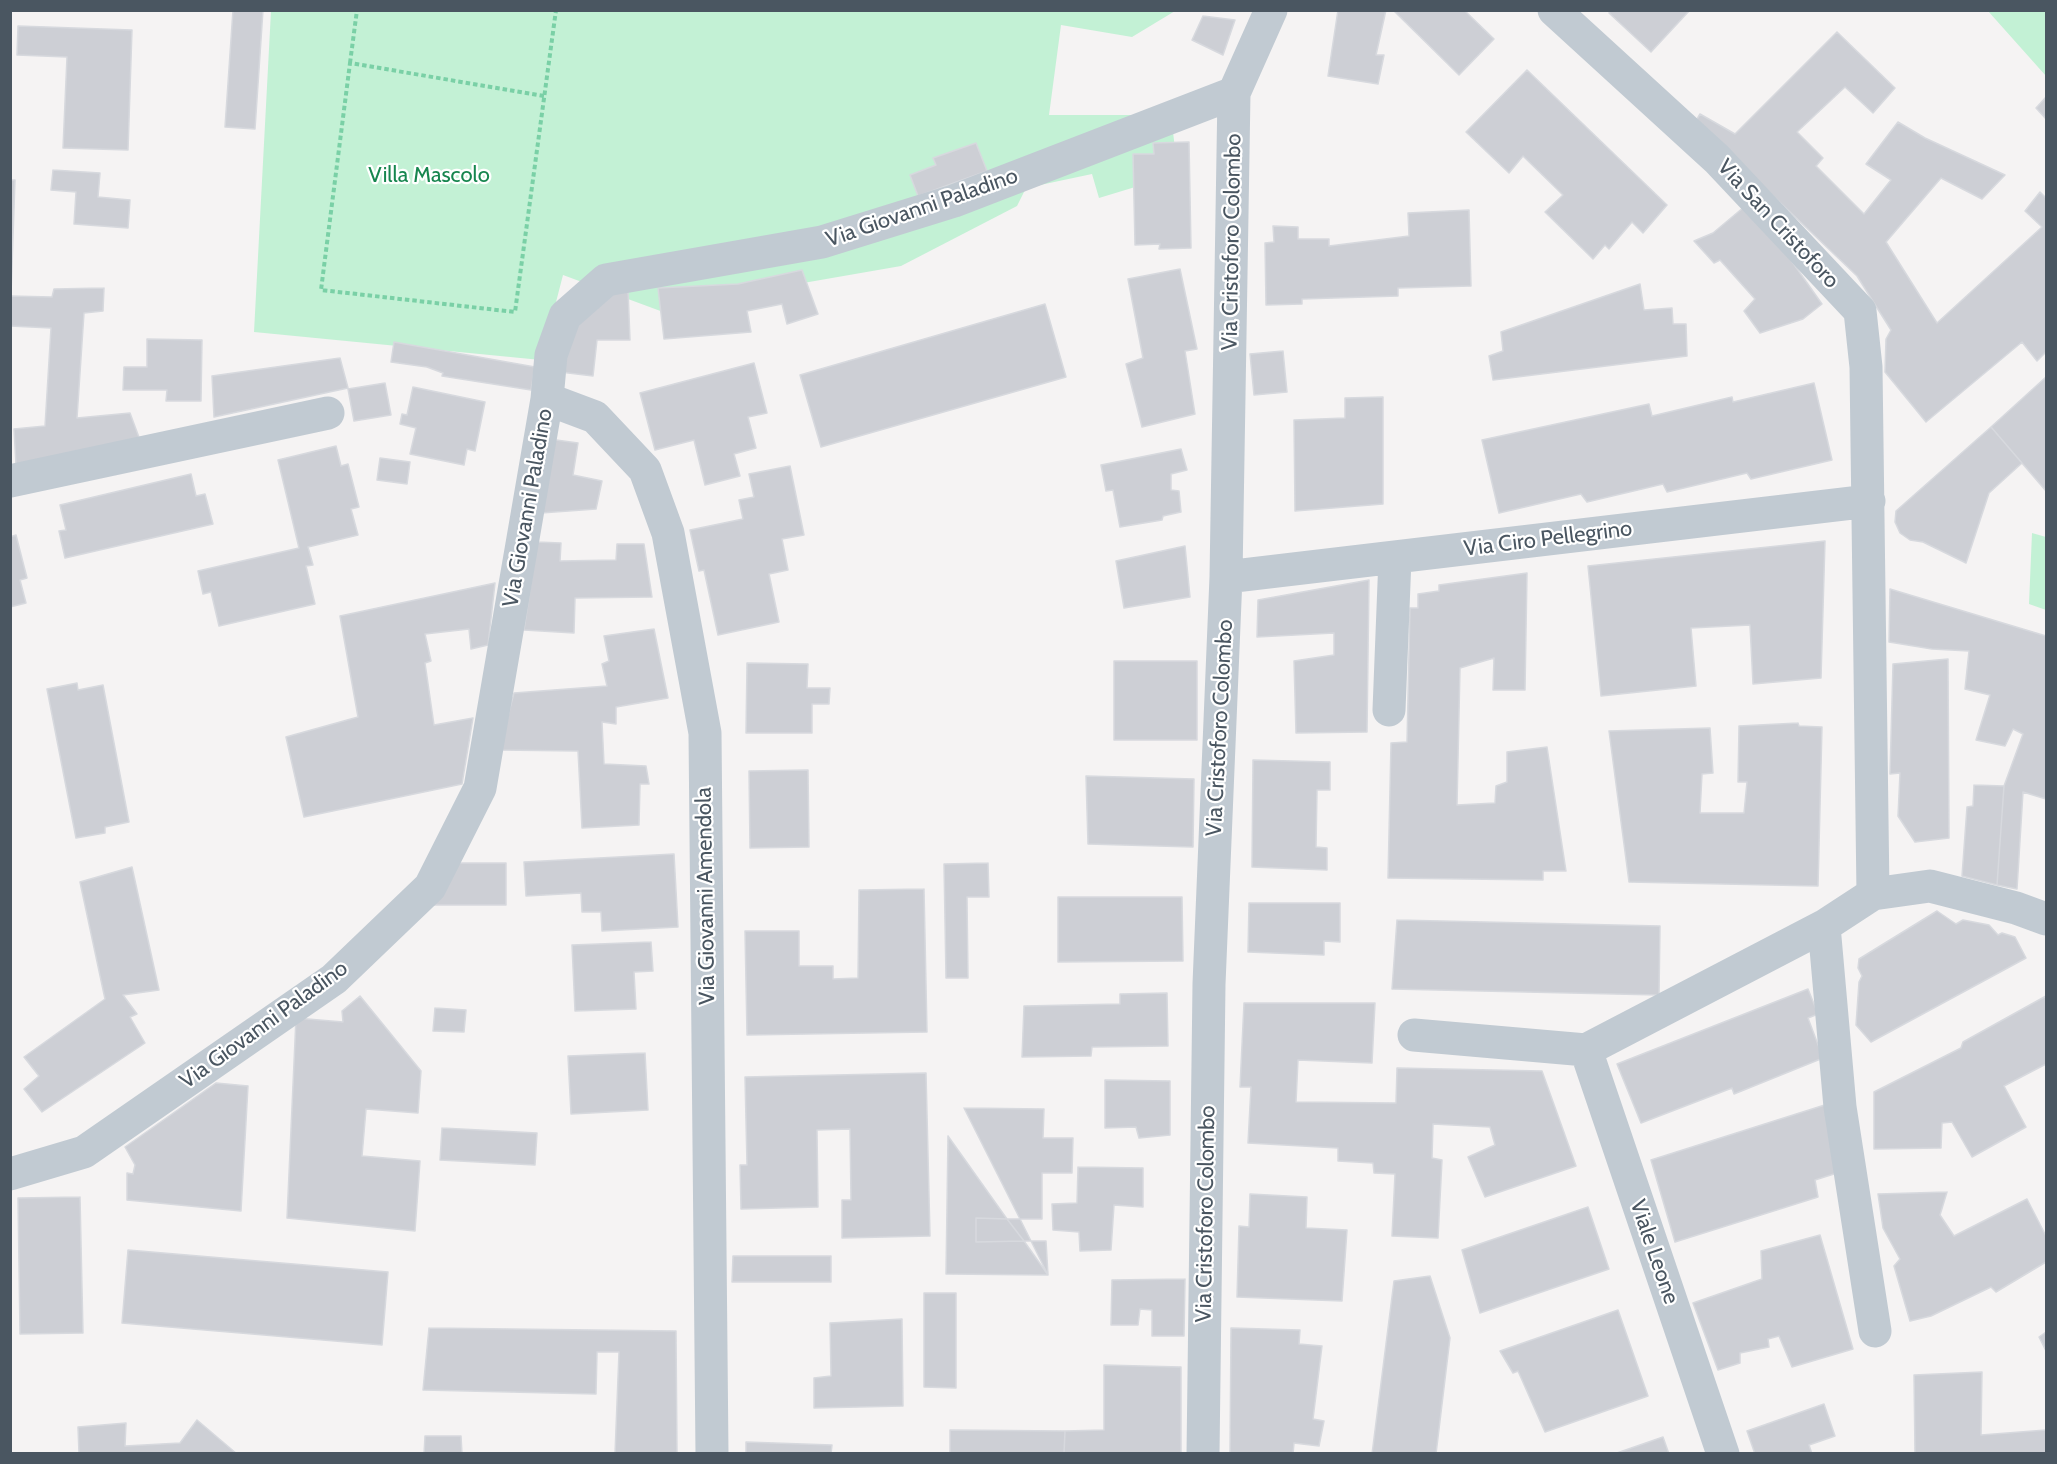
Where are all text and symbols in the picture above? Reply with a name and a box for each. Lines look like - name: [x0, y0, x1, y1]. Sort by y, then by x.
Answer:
- street label: Via Cristoforo Colombo: [1217, 133, 1247, 351]
- street label: Via San Cristoforo: [1712, 154, 1844, 294]
- park label: Villa Mascolo: [368, 163, 490, 189]
- street label: Via Giovanni Paladino: [823, 163, 1021, 253]
- street label: Via Giovanni Paladino: [498, 407, 558, 609]
- street label: Via Ciro Pellegrino: [1462, 516, 1634, 562]
- street label: Via Cristoforo Colombo: [1201, 619, 1239, 837]
- street label: Via Giovanni Amendola: [691, 787, 721, 1005]
- street label: Via Giovanni Paladino: [175, 955, 353, 1095]
- street label: Via Cristoforo Colombo: [1191, 1105, 1221, 1323]
- street label: Viale Leone: [1624, 1196, 1684, 1308]

